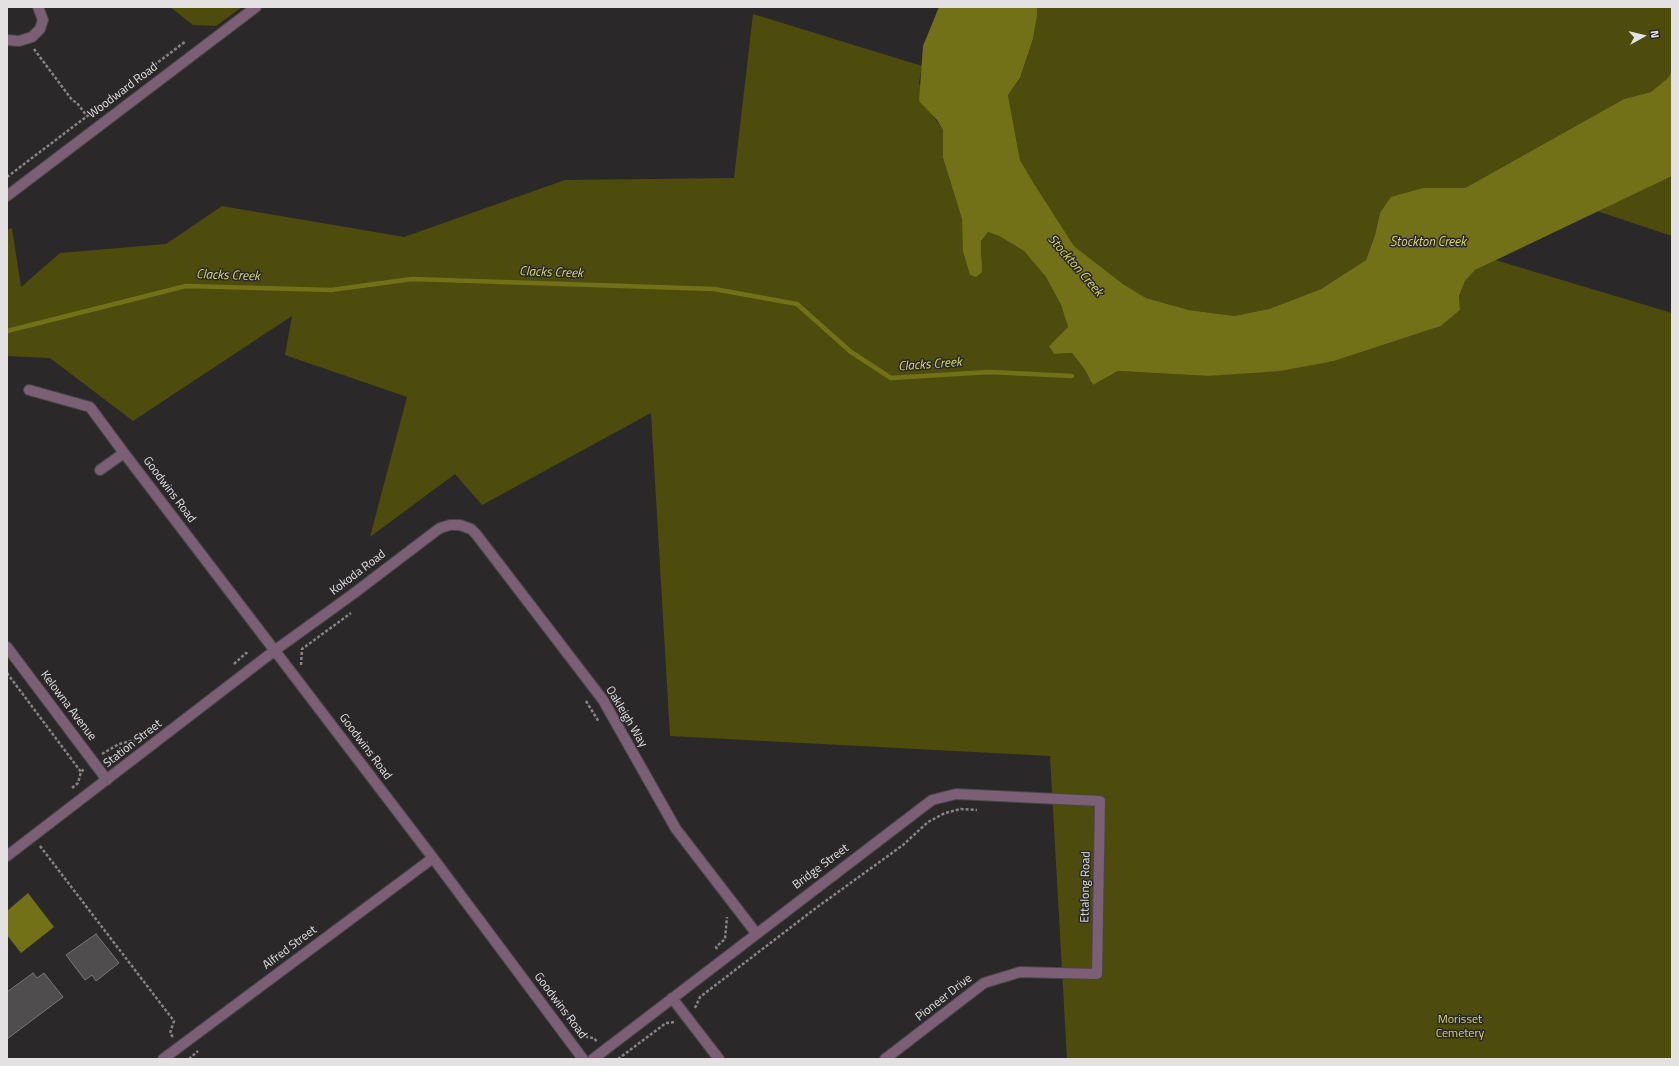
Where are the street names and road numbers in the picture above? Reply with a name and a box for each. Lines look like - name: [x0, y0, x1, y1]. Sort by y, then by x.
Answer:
- street label: Woodward Road: [85, 60, 161, 122]
- street label: Goodwins Road: [140, 454, 198, 526]
- street label: Kokoda Road: [327, 547, 389, 599]
- street label: Kelowna Avenue: [37, 668, 99, 744]
- street label: Oakleigh Way: [602, 684, 650, 750]
- street label: Goodwins Road: [336, 711, 394, 783]
- street label: Station Street: [101, 717, 165, 771]
- street label: Bridge Street: [790, 841, 852, 893]
- street label: Ettalong Road: [1078, 851, 1094, 923]
- street label: Alfred Street: [260, 923, 320, 973]
- street label: Goodwins Road: [531, 970, 589, 1042]
- street label: Pioneer Drive: [913, 971, 975, 1025]

